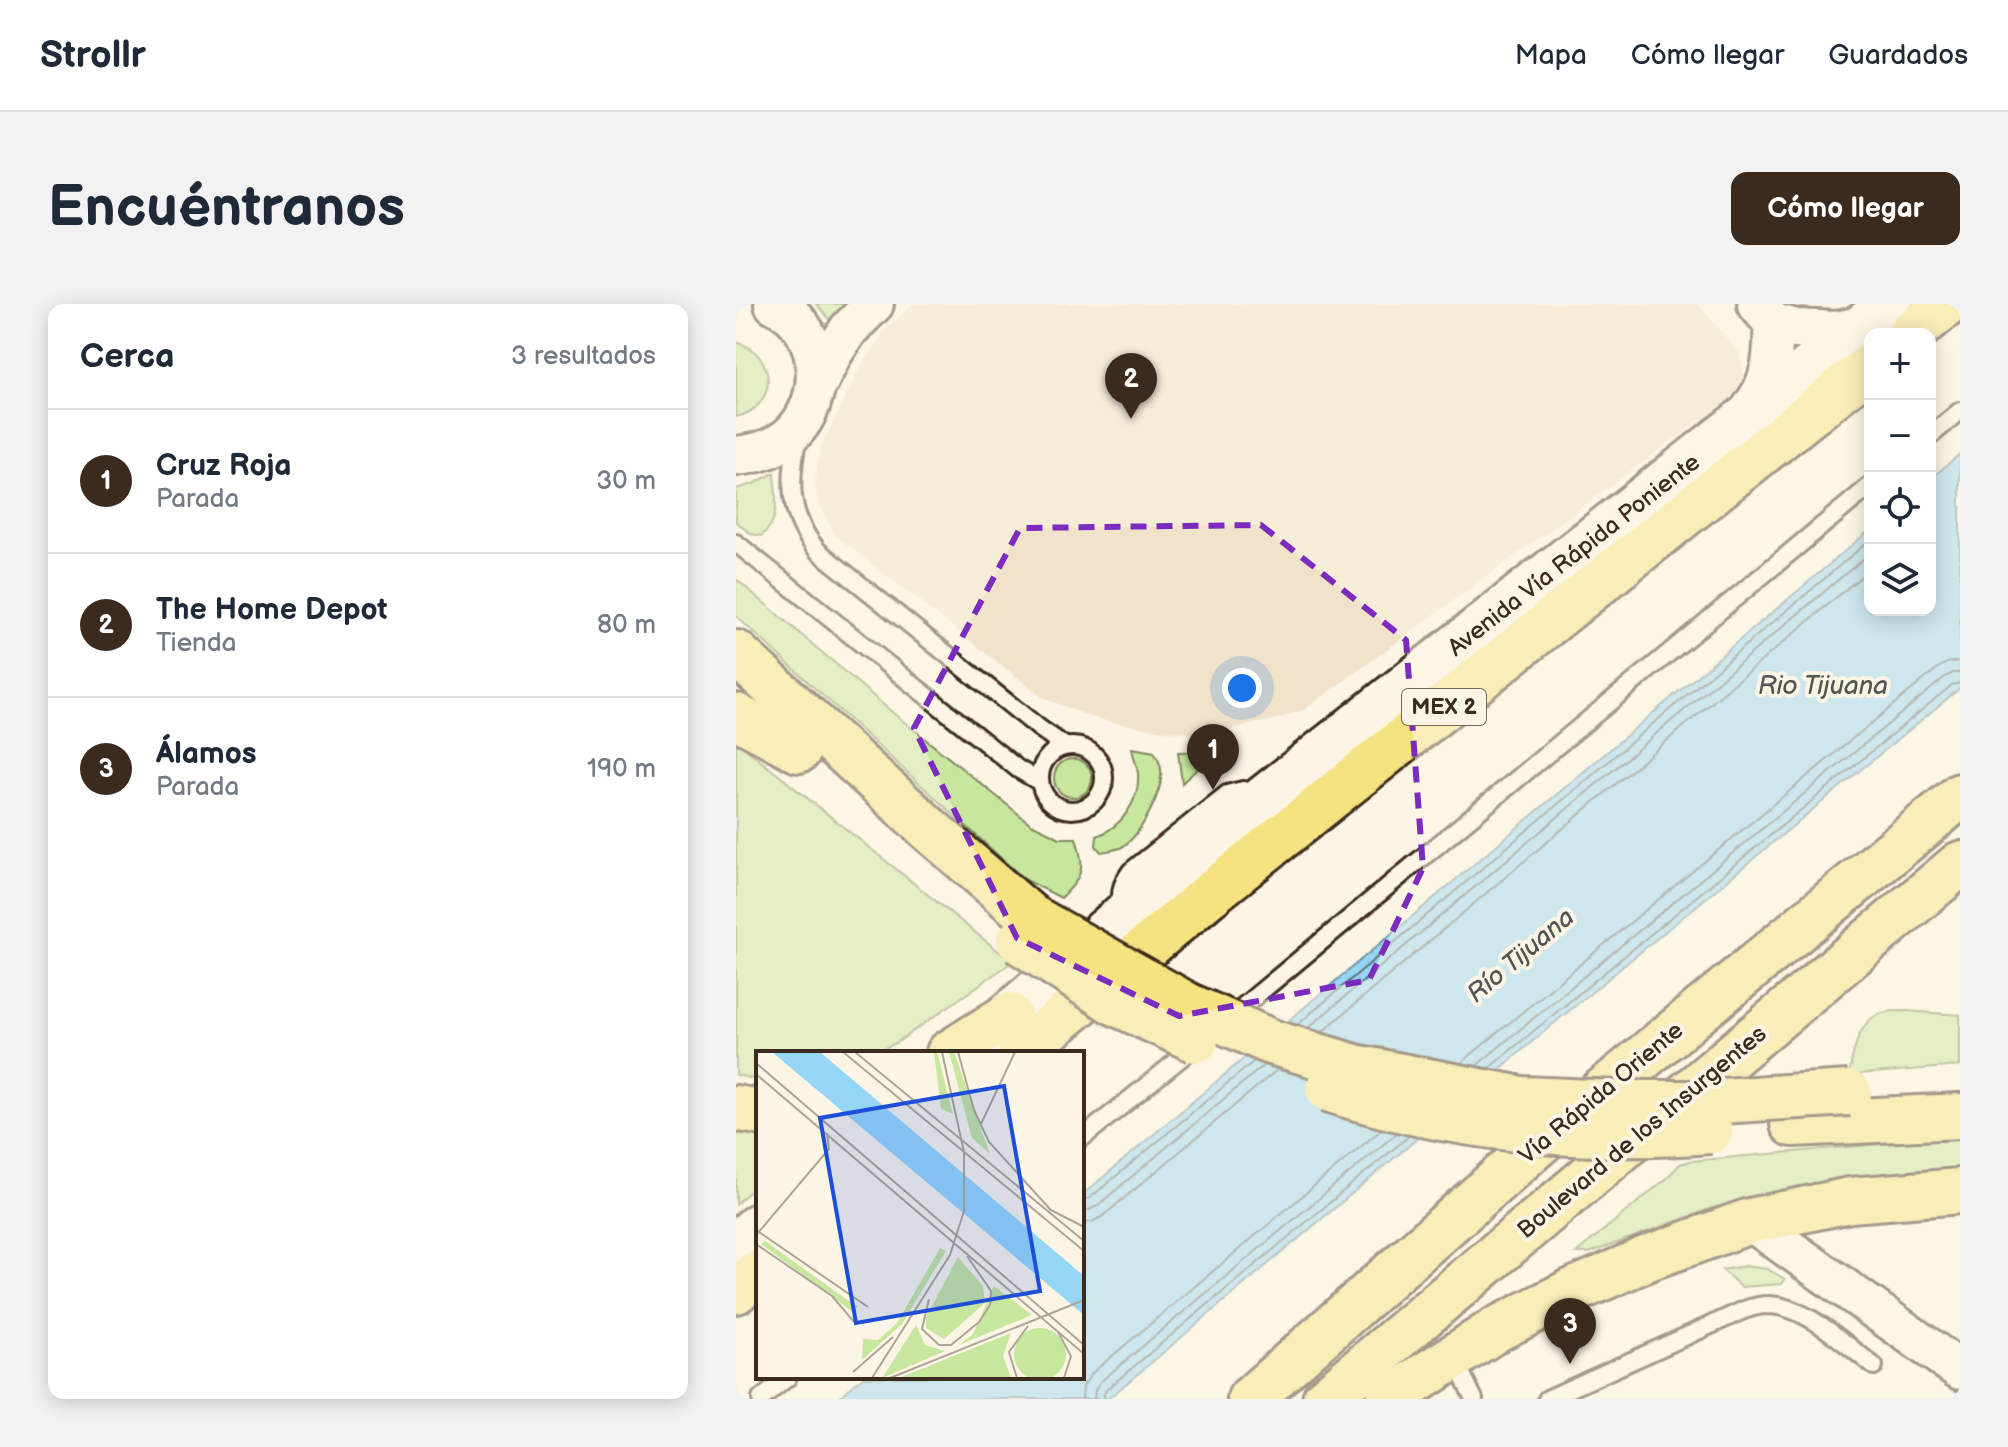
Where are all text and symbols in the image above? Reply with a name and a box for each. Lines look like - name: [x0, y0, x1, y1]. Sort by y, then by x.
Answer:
- text: Strollr: [40, 33, 146, 78]
- text: Mapa: [1515, 39, 1587, 72]
- text: Cómo llegar: [1631, 39, 1784, 72]
- text: Guardados: [1828, 39, 1968, 72]
- button: Cómo llegar: [1731, 172, 1960, 245]
- text: Encuéntranos: [48, 175, 405, 242]
- map controls: [1864, 328, 1936, 616]
- button: +: [1864, 328, 1936, 400]
- text: Cerca: [80, 336, 175, 377]
- text: 3 resultados: [511, 341, 656, 372]
- pin: 2: [1105, 353, 1157, 419]
- button: −: [1864, 400, 1936, 472]
- text: Cruz Roja: [156, 448, 291, 484]
- street label: Avenida Vía Rápida Poniente: [1442, 448, 1706, 662]
- text: 1: [101, 466, 111, 497]
- text: 30 m: [596, 466, 656, 497]
- button: locate: [1864, 472, 1936, 544]
- text: Parada: [156, 484, 239, 515]
- button: layers: [1864, 544, 1936, 616]
- text: The Home Depot: [156, 592, 388, 628]
- text: 2: [98, 610, 114, 641]
- text: 80 m: [597, 610, 656, 641]
- text: Tienda: [156, 628, 236, 659]
- your location: [1222, 668, 1262, 708]
- water label: Rio Tijuana: [1758, 671, 1888, 702]
- road number: MEX 2: [1402, 689, 1486, 725]
- pin: 1: [1187, 724, 1239, 790]
- text: Álamos: [156, 736, 257, 772]
- text: 3: [98, 754, 114, 785]
- text: 190 m: [587, 754, 656, 785]
- text: Parada: [156, 772, 239, 803]
- water label: Río Tijuana: [1461, 902, 1581, 1010]
- street label: Vía Rápida Oriente: [1513, 1016, 1689, 1170]
- street label: Boulevard de los Insurgentes: [1512, 1019, 1773, 1245]
- inset map: [756, 1051, 1084, 1379]
- pin: 3: [1544, 1298, 1596, 1364]

